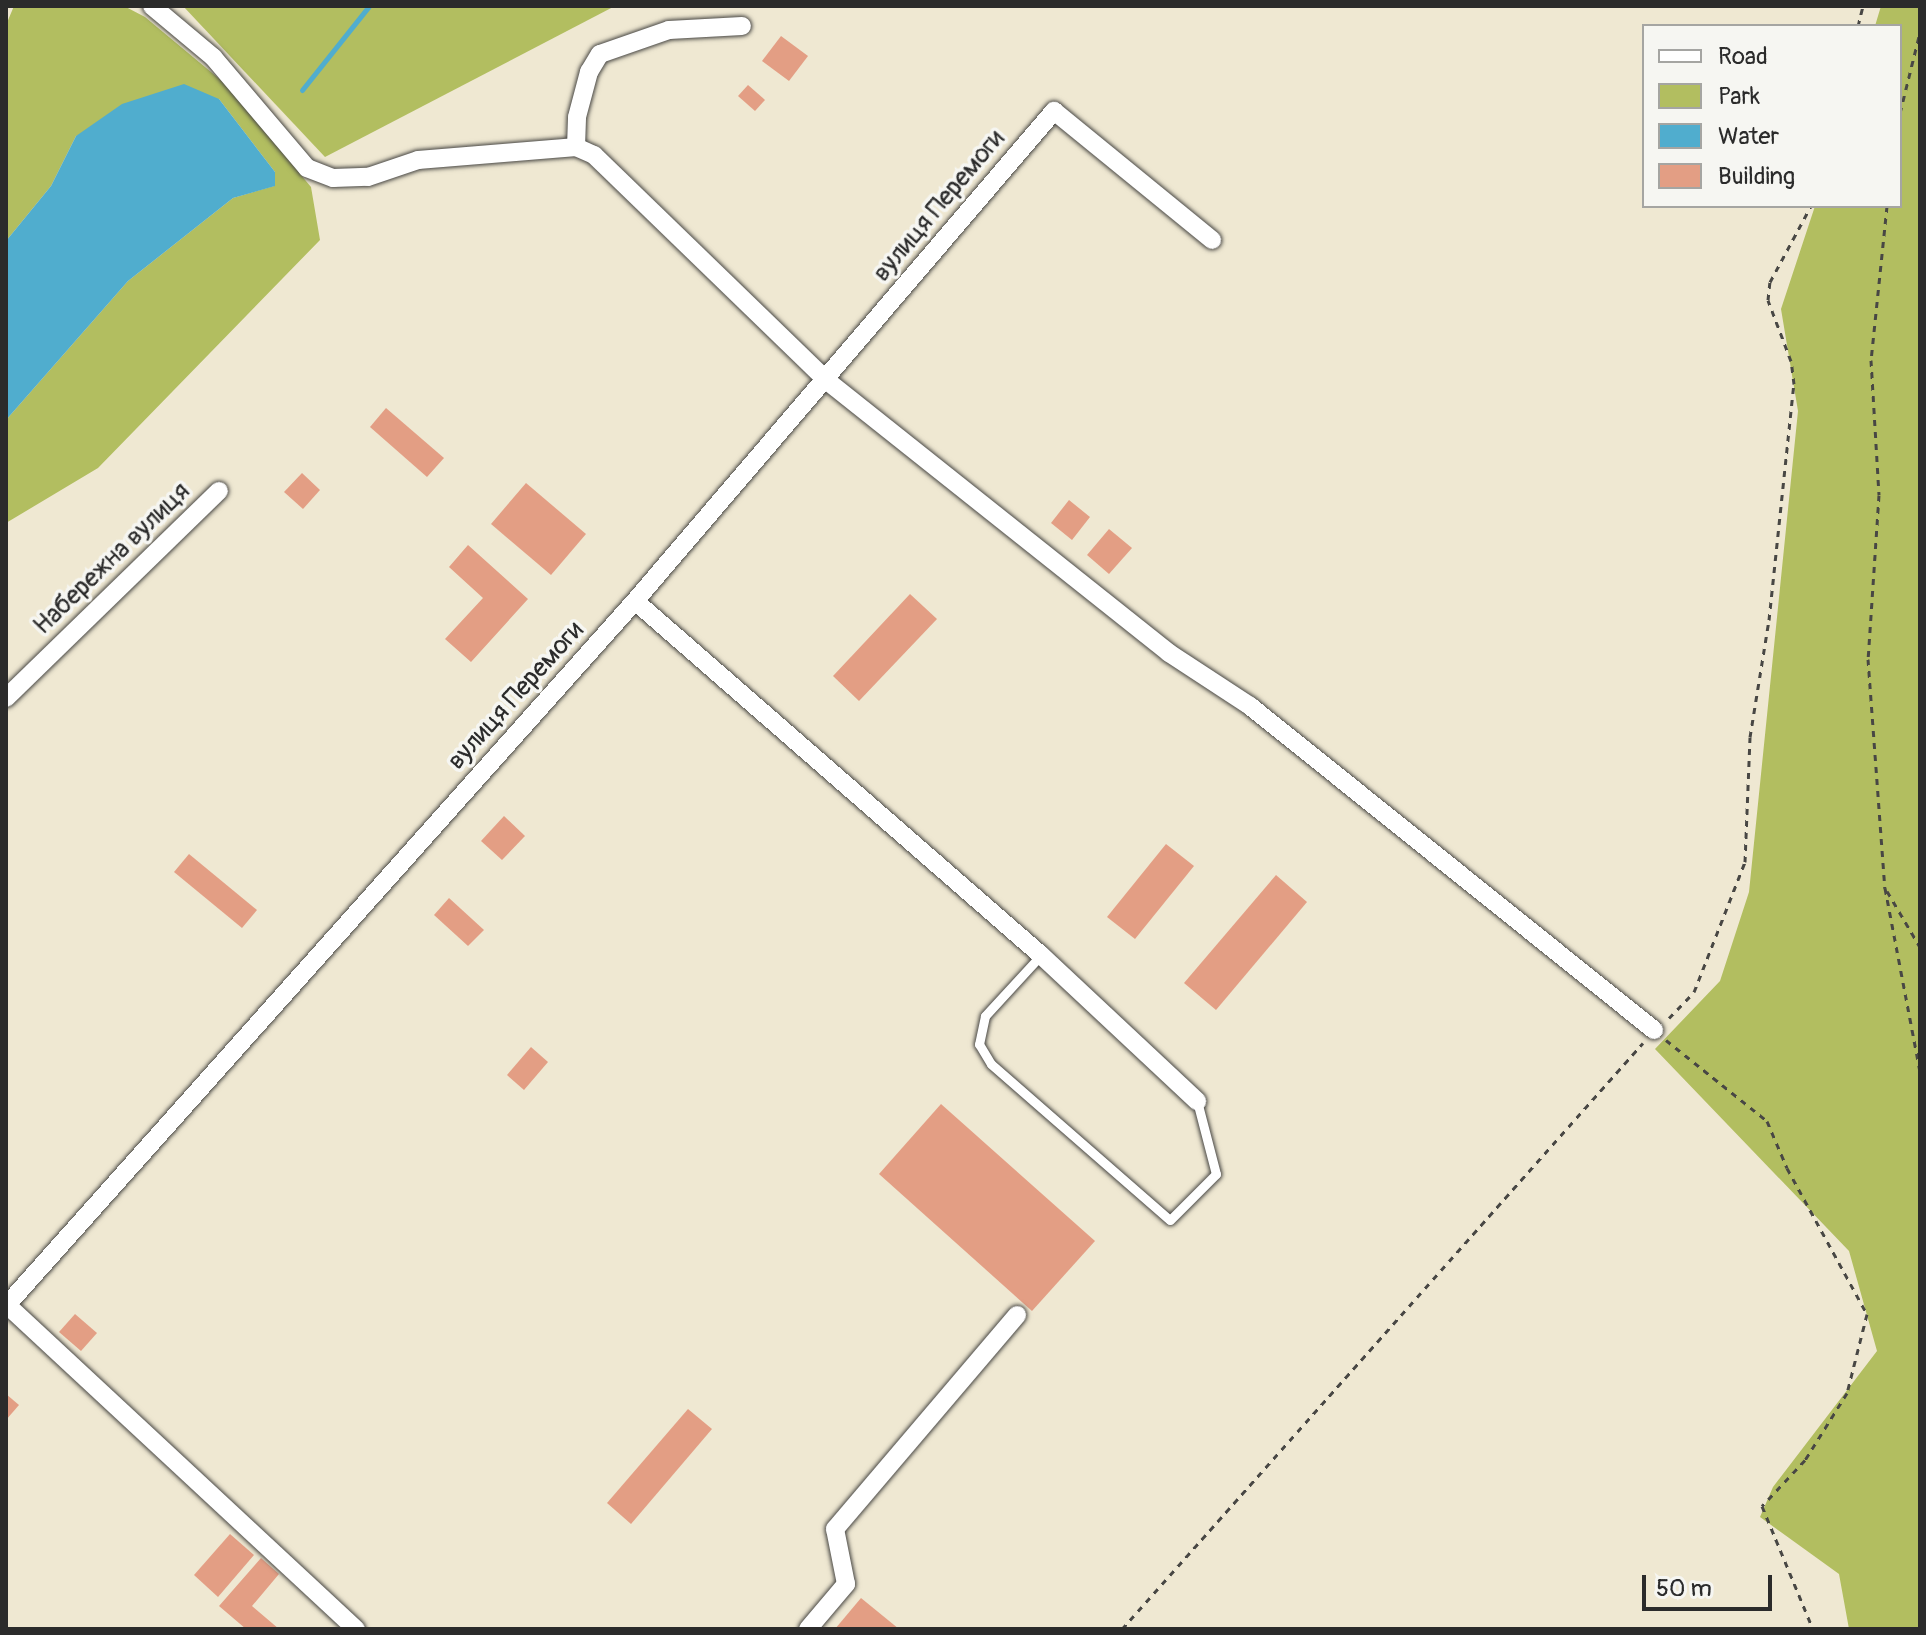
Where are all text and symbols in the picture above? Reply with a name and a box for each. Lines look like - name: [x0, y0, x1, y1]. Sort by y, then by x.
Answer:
- legend: [1642, 24, 1902, 208]
- text: Road: [1718, 42, 1768, 71]
- text: Park: [1718, 82, 1760, 111]
- text: Water: [1718, 122, 1779, 151]
- street label: вулиця Перемоги: [867, 124, 1011, 288]
- text: Building: [1718, 162, 1795, 191]
- street label: Набережна вулиця: [27, 476, 197, 642]
- street label: вулиця Перемоги: [441, 616, 591, 776]
- scale bar: [1646, 1559, 1776, 1609]
- text: 50 m: [1656, 1574, 1712, 1603]

